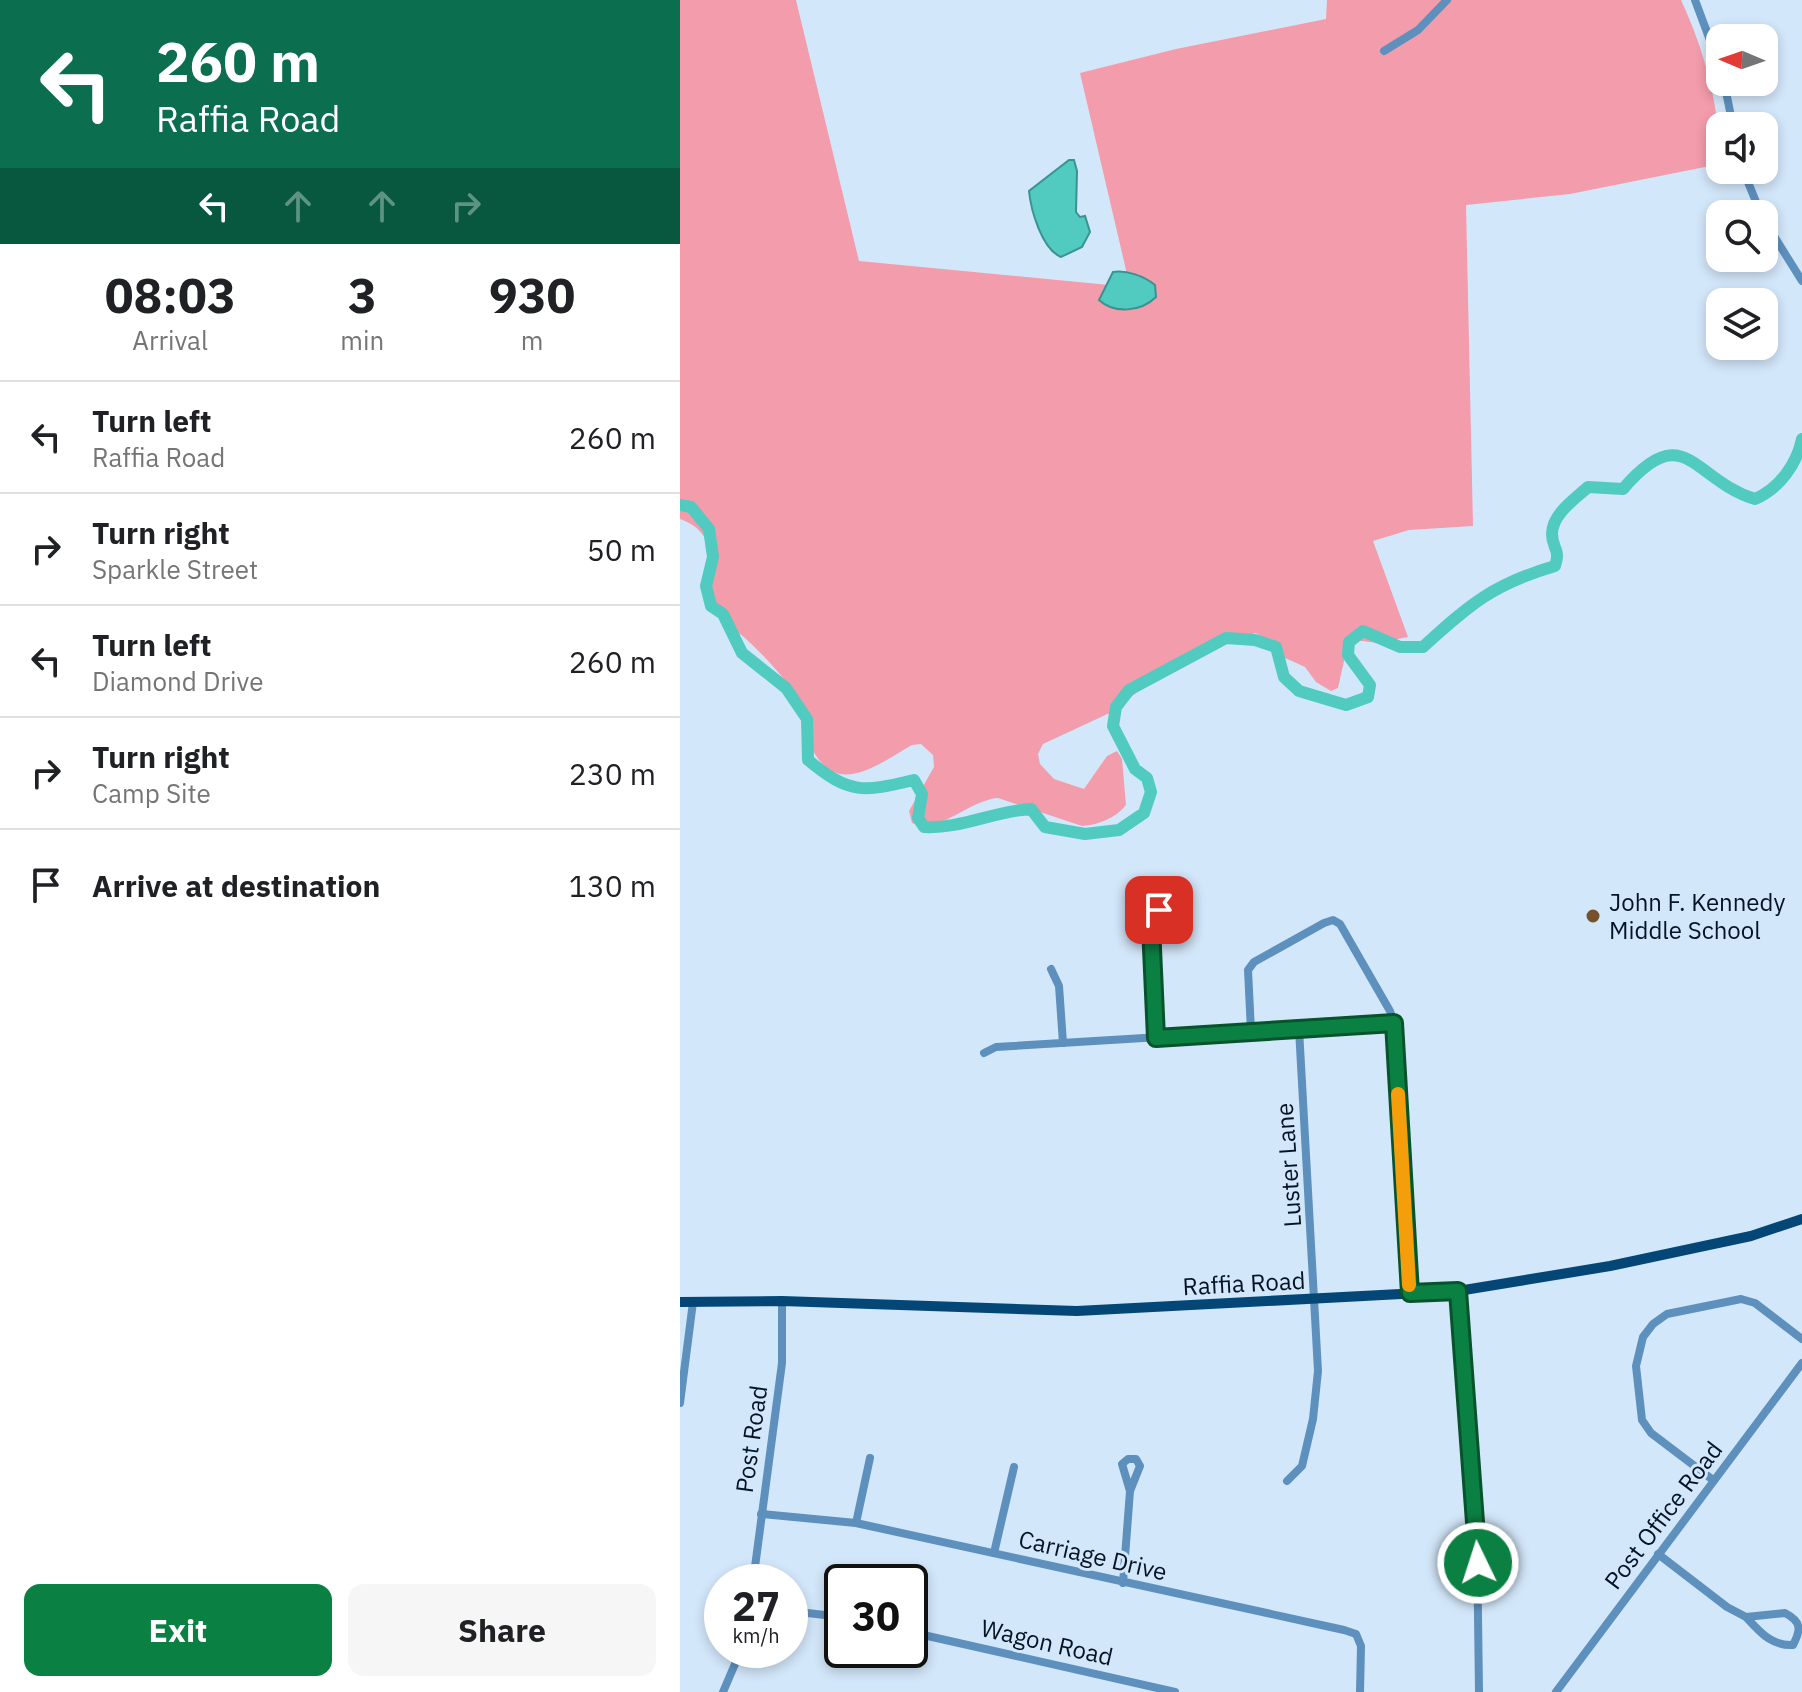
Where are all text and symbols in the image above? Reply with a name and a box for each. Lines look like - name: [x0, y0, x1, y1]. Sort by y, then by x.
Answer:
- north arrow: [1706, 24, 1778, 96]
- map controls: [1706, 24, 1778, 360]
- text: 260 m: [156, 25, 320, 97]
- icon: left: [24, 32, 128, 136]
- text: Raffia Road: [156, 95, 340, 142]
- button: sound: [1706, 112, 1778, 184]
- icon: left: [192, 184, 236, 228]
- icon: ahead: [276, 184, 320, 228]
- icon: ahead: [360, 184, 404, 228]
- icon: right: [444, 184, 488, 228]
- button: search: [1706, 200, 1778, 272]
- text: 08:03: [105, 264, 236, 326]
- text: 3: [348, 264, 377, 326]
- text: 930: [489, 264, 575, 326]
- button: layers: [1706, 288, 1778, 360]
- text: Arrival: [132, 323, 208, 357]
- text: min: [340, 323, 384, 357]
- text: m: [521, 323, 543, 357]
- text: Turn left: [92, 401, 211, 440]
- icon: left: [24, 415, 68, 459]
- text: 260 m: [569, 418, 656, 457]
- text: Raffia Road: [92, 440, 225, 474]
- text: Turn right: [92, 513, 230, 552]
- icon: right: [24, 527, 68, 571]
- text: 50 m: [587, 530, 656, 569]
- text: Sparkle Street: [92, 552, 258, 586]
- text: Turn left: [92, 625, 211, 664]
- icon: left: [24, 639, 68, 683]
- text: 260 m: [569, 642, 656, 681]
- text: Diamond Drive: [92, 664, 263, 698]
- text: Turn right: [92, 737, 230, 776]
- icon: right: [24, 751, 68, 795]
- text: 230 m: [569, 754, 656, 793]
- text: Camp Site: [92, 776, 211, 810]
- icon: arrive: [24, 863, 68, 907]
- text: Arrive at destination: [92, 866, 380, 905]
- text: 130 m: [569, 866, 656, 905]
- pin: [1125, 876, 1193, 944]
- place label: John F. Kennedy Middle School: [1609, 886, 1785, 946]
- icon: arrive: [1137, 888, 1181, 932]
- marker: John F. Kennedy Middle School: [1584, 907, 1602, 925]
- street label: Luster Lane: [1268, 1102, 1308, 1228]
- street label: Raffia Road: [1182, 1264, 1306, 1302]
- street label: Post Road: [728, 1383, 774, 1495]
- street label: Post Office Road: [1597, 1435, 1729, 1595]
- position arrow: [1436, 1521, 1520, 1605]
- street label: Carriage Drive: [1016, 1522, 1170, 1588]
- speed limit sign: 30: [824, 1564, 928, 1668]
- text: 27: [732, 1580, 780, 1632]
- button: Exit: [24, 1584, 332, 1676]
- button: Share: [348, 1584, 656, 1676]
- street label: Wagon Road: [978, 1611, 1116, 1673]
- text: km/h: [732, 1622, 780, 1649]

